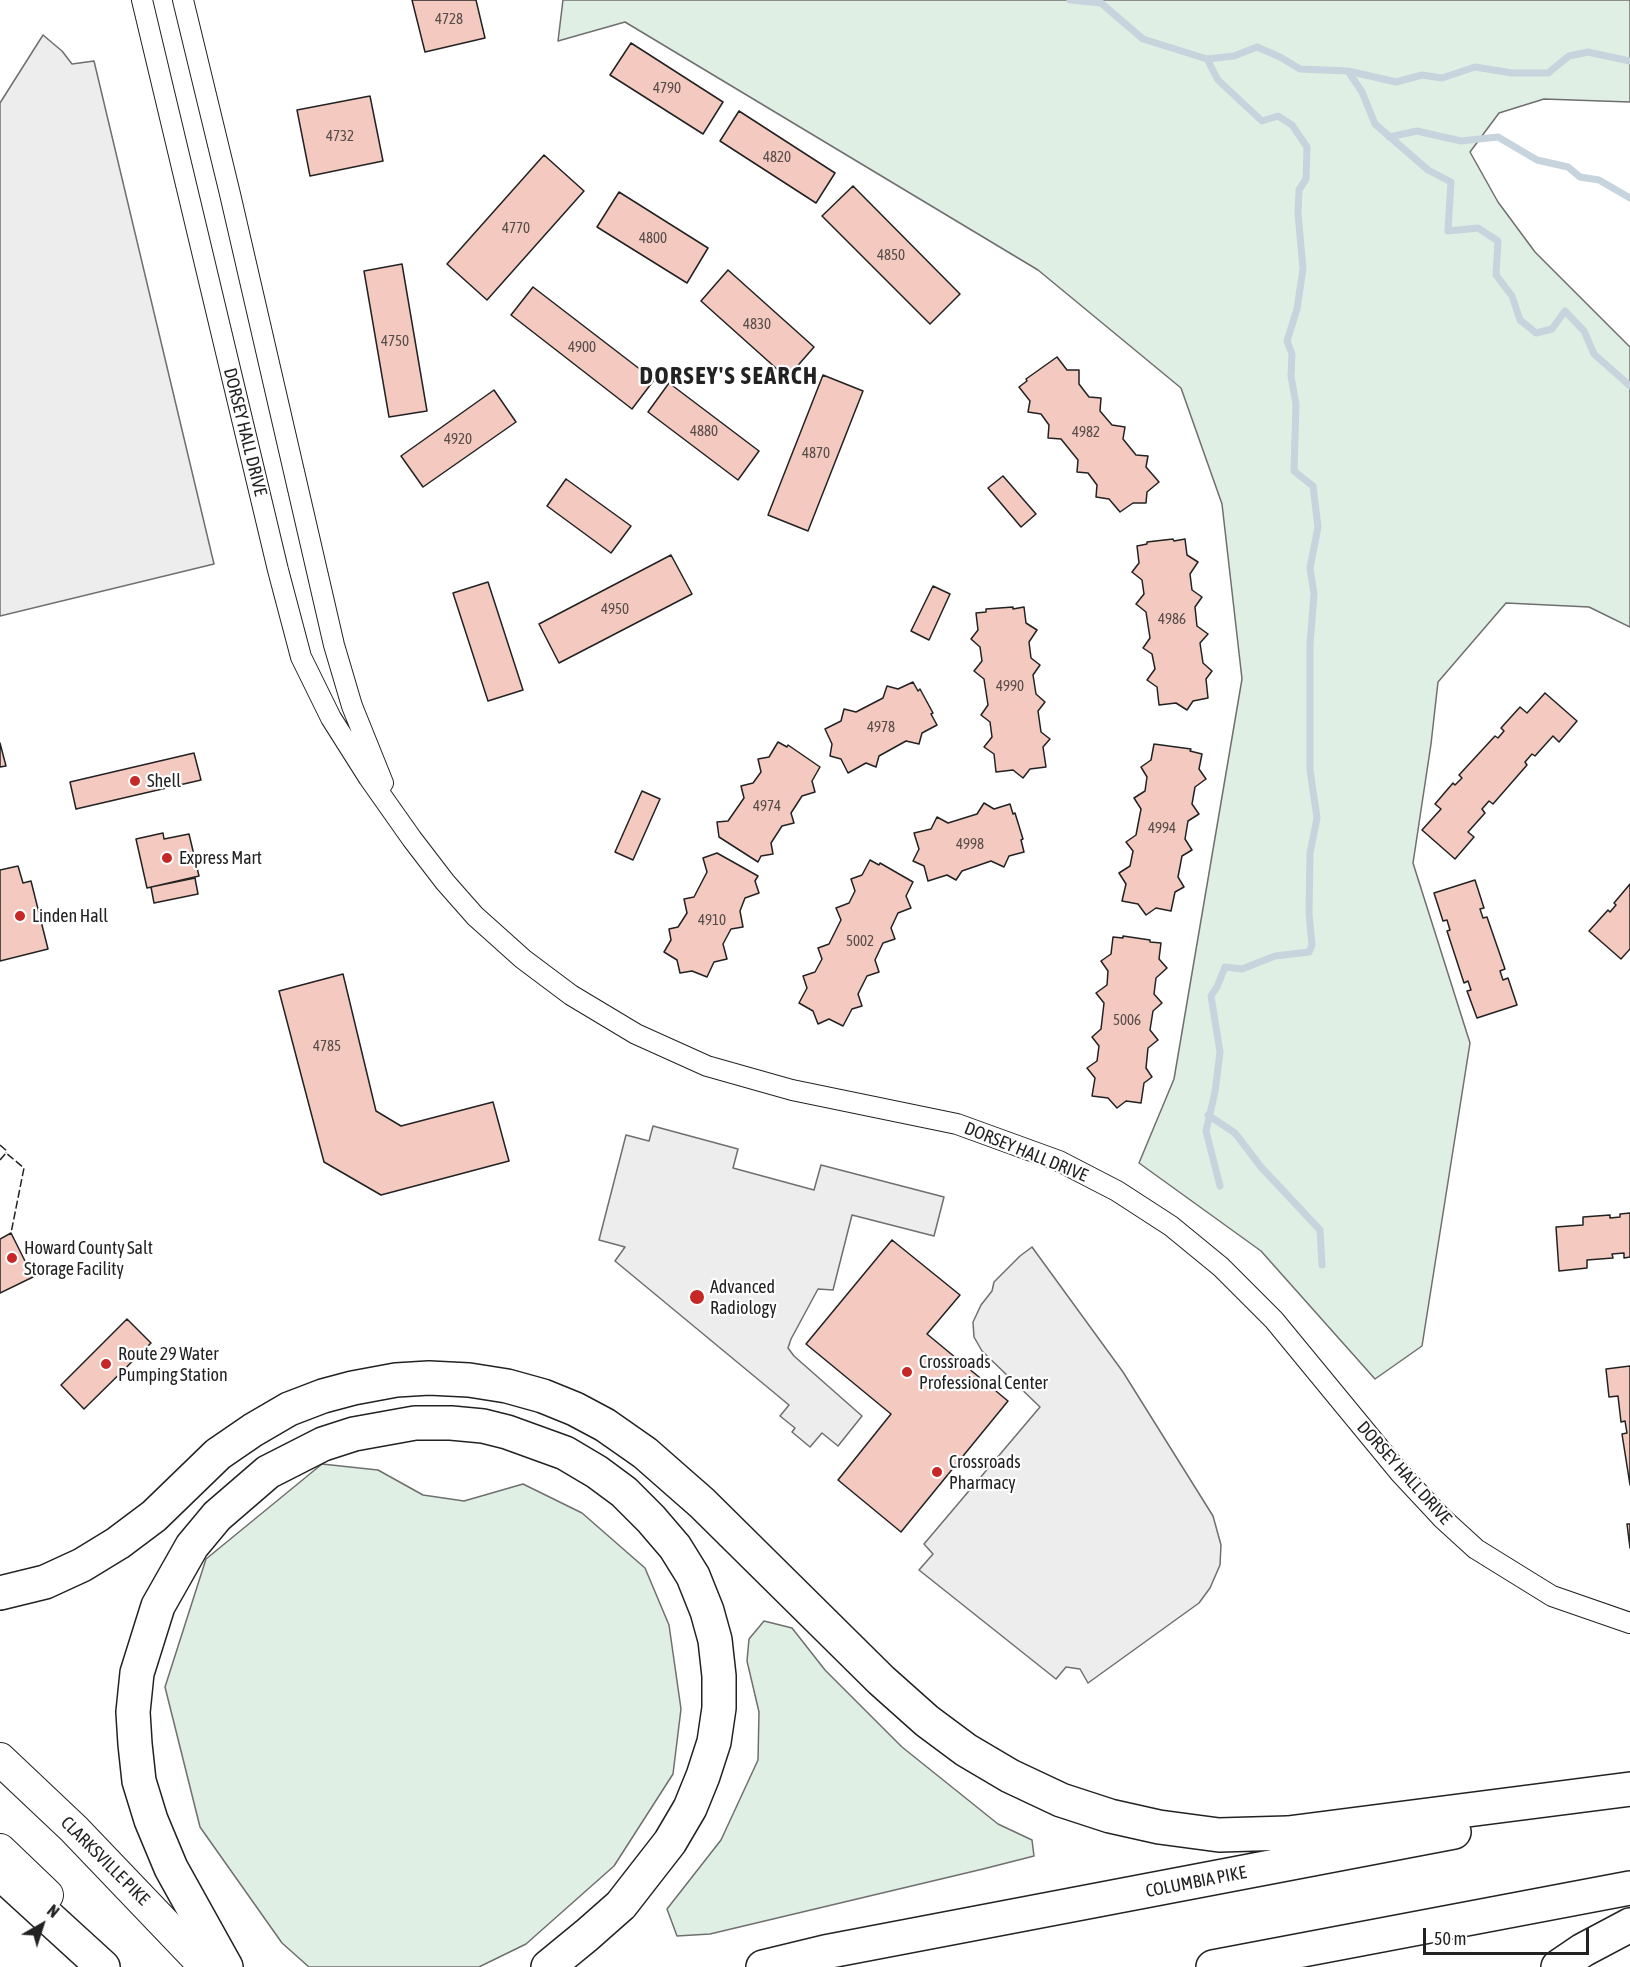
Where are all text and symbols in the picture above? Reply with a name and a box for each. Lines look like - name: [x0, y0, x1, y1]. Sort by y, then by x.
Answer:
- house number: 4728: [435, 10, 463, 28]
- house number: 4790: [653, 79, 681, 97]
- house number: 4732: [326, 127, 354, 145]
- house number: 4820: [763, 148, 791, 166]
- house number: 4770: [502, 219, 530, 237]
- house number: 4800: [639, 229, 667, 247]
- house number: 4850: [877, 246, 905, 264]
- house number: 4830: [743, 315, 771, 333]
- house number: 4750: [381, 332, 409, 350]
- house number: 4900: [568, 338, 596, 356]
- district label: DORSEY'S SEARCH: [640, 362, 818, 390]
- street label: DORSEY HALL DRIVE: [219, 366, 271, 498]
- house number: 4880: [690, 422, 718, 440]
- house number: 4982: [1072, 423, 1100, 441]
- house number: 4920: [444, 430, 472, 448]
- house number: 4870: [802, 444, 830, 462]
- house number: 4950: [601, 600, 629, 618]
- house number: 4986: [1158, 610, 1186, 628]
- house number: 4990: [996, 677, 1024, 695]
- house number: 4978: [867, 718, 895, 736]
- place label: Shell: [147, 770, 181, 792]
- marker: Shell: [128, 774, 142, 788]
- house number: 4974: [753, 797, 781, 815]
- house number: 4994: [1148, 819, 1176, 837]
- house number: 4998: [956, 835, 984, 853]
- place label: Express Mart: [179, 847, 262, 869]
- marker: Express Mart: [160, 851, 174, 865]
- place label: Linden Hall: [32, 905, 108, 927]
- marker: Linden Hall: [13, 909, 27, 923]
- house number: 4910: [698, 911, 726, 929]
- house number: 5002: [846, 932, 874, 950]
- house number: 5006: [1113, 1011, 1141, 1029]
- house number: 4785: [313, 1037, 341, 1055]
- street label: DORSEY HALL DRIVE: [961, 1117, 1091, 1187]
- place label: Howard County Salt Storage Facility: [24, 1237, 153, 1280]
- marker: Howard County Salt Storage Facility: [5, 1251, 19, 1265]
- place label: Advanced Radiology: [710, 1276, 777, 1318]
- marker: Advanced Radiology: [688, 1288, 706, 1306]
- place label: Route 29 Water Pumping Station: [118, 1343, 228, 1386]
- place label: Crossroads Professional Center: [919, 1351, 1048, 1394]
- marker: Route 29 Water Pumping Station: [99, 1357, 113, 1371]
- marker: Crossroads Professional Center: [900, 1365, 914, 1379]
- street label: DORSEY HALL DRIVE: [1352, 1417, 1456, 1529]
- place label: Crossroads Pharmacy: [949, 1451, 1021, 1494]
- marker: Crossroads Pharmacy: [930, 1465, 944, 1479]
- street label: CLARKSVILLE PIKE: [56, 1812, 154, 1910]
- street label: COLUMBIA PIKE: [1144, 1862, 1248, 1902]
- north arrow: [12, 1895, 72, 1955]
- text: N: [44, 1901, 63, 1921]
- scale bar: [1426, 1916, 1592, 1954]
- text: 50 m: [1434, 1928, 1466, 1949]

